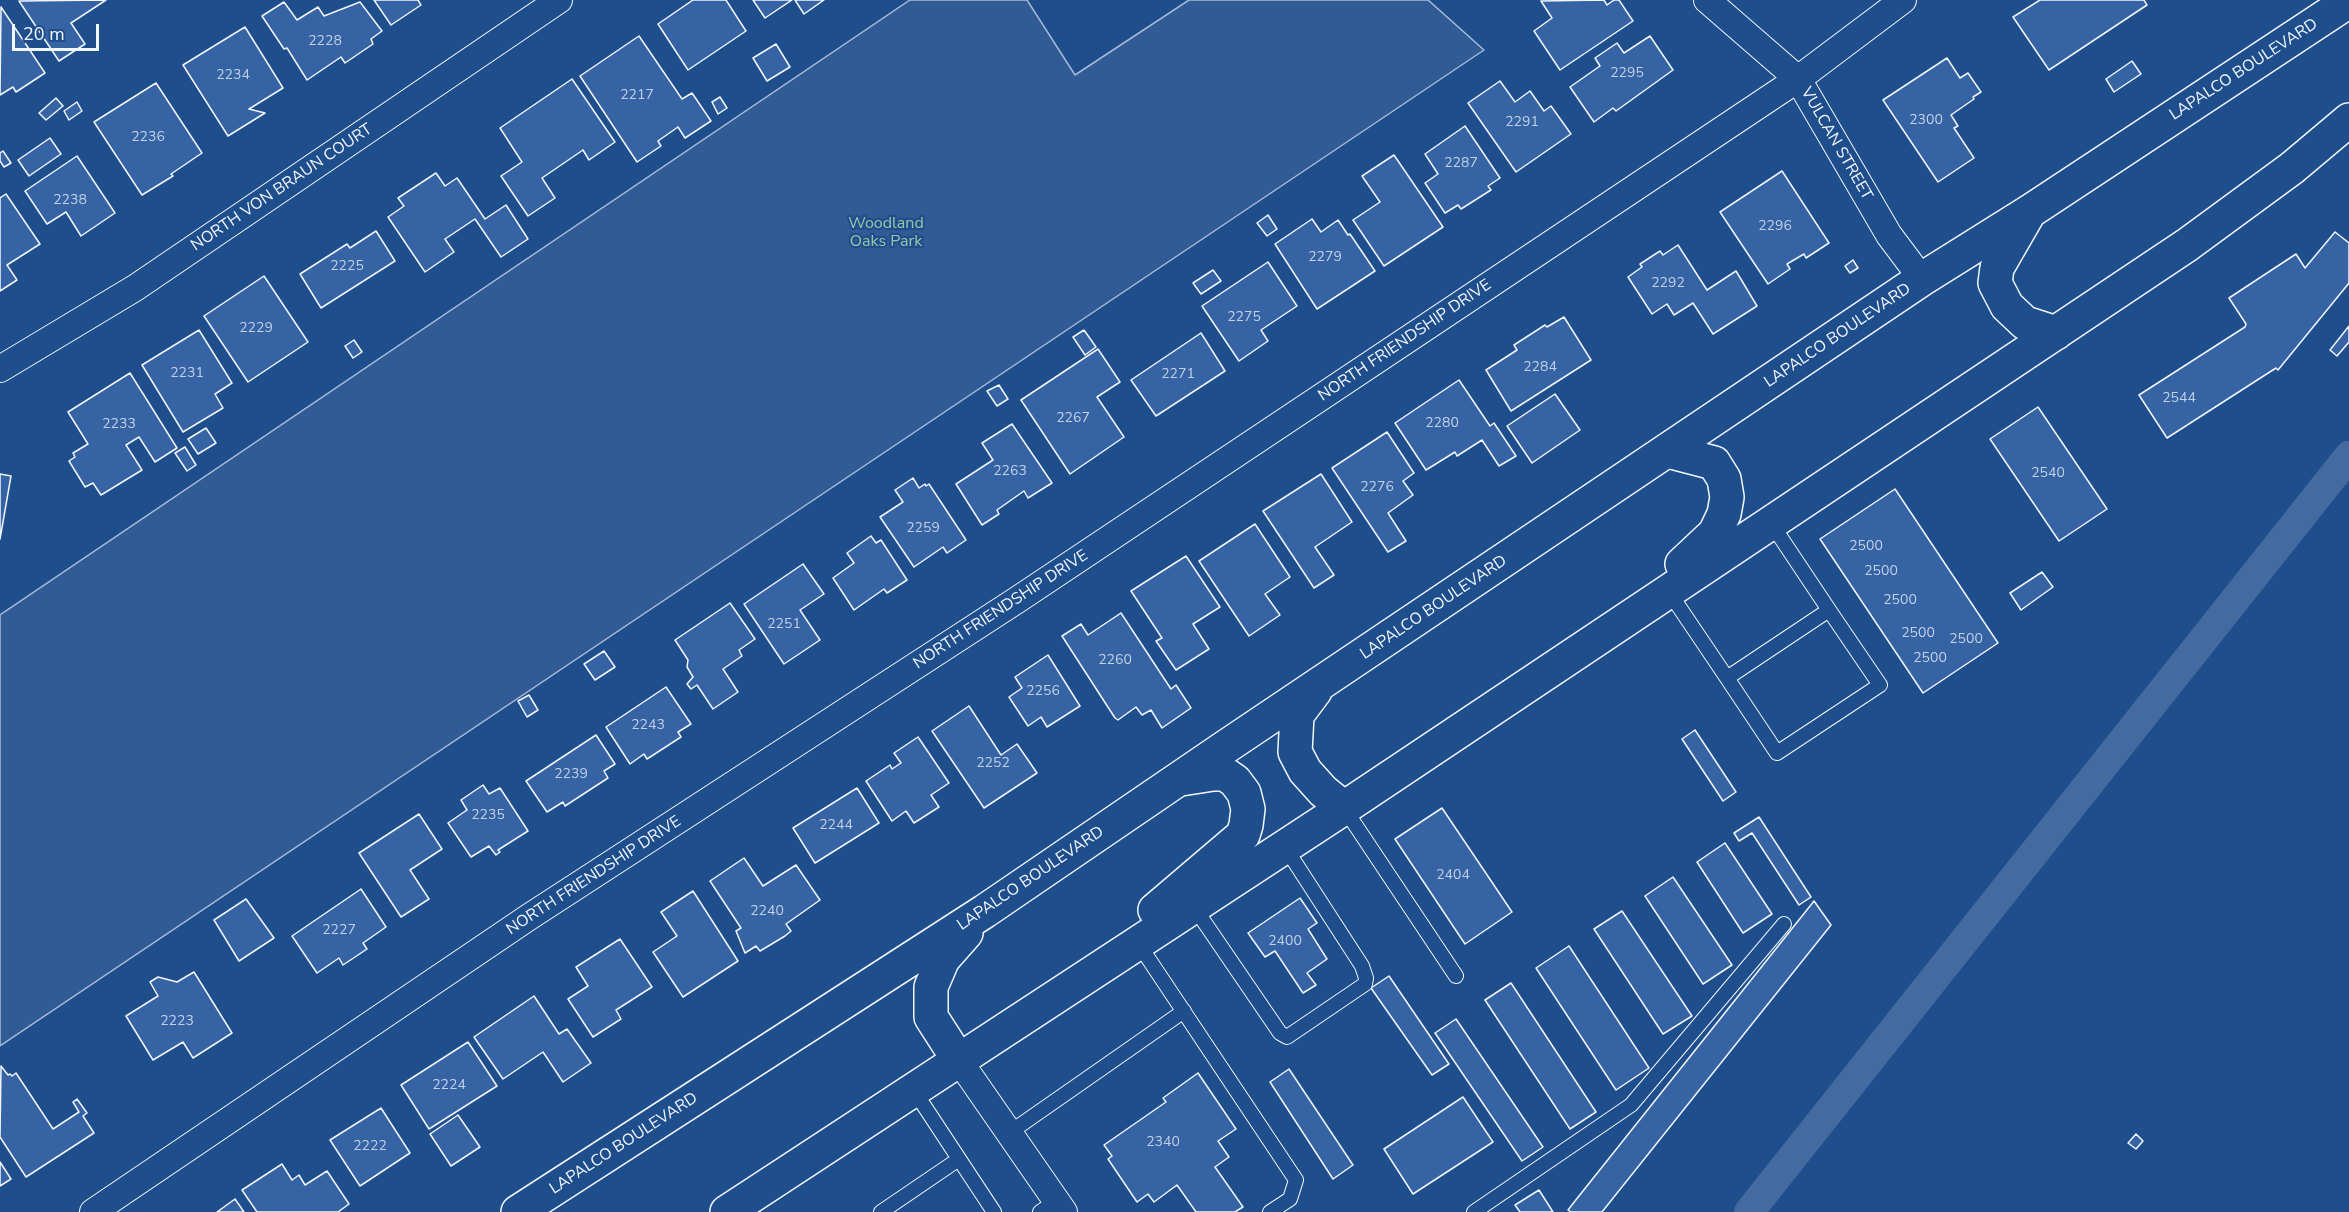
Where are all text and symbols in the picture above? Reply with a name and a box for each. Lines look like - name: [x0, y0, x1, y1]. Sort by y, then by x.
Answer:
- scale bar: [15, 12, 102, 50]
- street label: LAPALCO BOULEVARD: [2166, 15, 2322, 125]
- text: 20 m: [23, 22, 65, 46]
- house number: 2228: [308, 34, 342, 50]
- house number: 2295: [1610, 66, 1644, 82]
- house number: 2234: [216, 68, 250, 84]
- street label: VULCAN STREET: [1796, 84, 1876, 204]
- house number: 2217: [620, 88, 654, 104]
- house number: 2300: [1909, 113, 1943, 129]
- house number: 2291: [1505, 115, 1539, 131]
- street label: NORTH VON BRAUN COURT: [188, 120, 376, 256]
- house number: 2236: [131, 130, 165, 146]
- house number: 2287: [1444, 156, 1478, 172]
- house number: 2238: [53, 193, 87, 209]
- park label: Woodland Oaks Park: [848, 214, 924, 252]
- house number: 2296: [1758, 219, 1792, 235]
- house number: 2279: [1308, 250, 1342, 266]
- house number: 2225: [330, 259, 364, 275]
- street label: NORTH FRIENDSHIP DRIVE: [1315, 276, 1495, 406]
- house number: 2292: [1651, 276, 1685, 292]
- street label: LAPALCO BOULEVARD: [1761, 280, 1915, 392]
- house number: 2275: [1227, 310, 1261, 326]
- house number: 2229: [239, 321, 273, 337]
- house number: 2284: [1523, 360, 1557, 376]
- house number: 2231: [170, 366, 204, 382]
- house number: 2271: [1161, 367, 1195, 383]
- house number: 2544: [2162, 391, 2196, 407]
- house number: 2267: [1056, 411, 1090, 427]
- house number: 2280: [1425, 416, 1459, 432]
- house number: 2233: [102, 417, 136, 433]
- house number: 2263: [993, 464, 1027, 480]
- house number: 2540: [2031, 466, 2065, 482]
- house number: 2276: [1360, 480, 1394, 496]
- house number: 2259: [906, 521, 940, 537]
- house number: 2500: [1849, 539, 1883, 555]
- street label: NORTH FRIENDSHIP DRIVE: [910, 546, 1092, 674]
- street label: LAPALCO BOULEVARD: [1357, 552, 1511, 664]
- house number: 2500: [1864, 564, 1898, 580]
- house number: 2500: [1883, 593, 1917, 609]
- house number: 2251: [767, 617, 801, 633]
- house number: 2500: [1901, 626, 1935, 642]
- house number: 2500: [1949, 632, 1983, 648]
- house number: 2500: [1913, 651, 1947, 667]
- house number: 2260: [1098, 653, 1132, 669]
- house number: 2256: [1026, 684, 1060, 700]
- house number: 2243: [631, 718, 665, 734]
- house number: 2252: [976, 756, 1010, 772]
- house number: 2239: [554, 767, 588, 783]
- house number: 2235: [471, 808, 505, 824]
- street label: NORTH FRIENDSHIP DRIVE: [503, 812, 685, 940]
- house number: 2244: [819, 818, 853, 834]
- street label: LAPALCO BOULEVARD: [954, 823, 1108, 935]
- house number: 2404: [1436, 868, 1470, 884]
- house number: 2240: [750, 904, 784, 920]
- house number: 2227: [322, 923, 356, 939]
- house number: 2400: [1268, 934, 1302, 950]
- house number: 2223: [160, 1014, 194, 1030]
- house number: 2224: [432, 1078, 466, 1094]
- street label: LAPALCO BOULEVARD: [546, 1089, 702, 1199]
- house number: 2340: [1146, 1135, 1180, 1151]
- house number: 2222: [353, 1139, 387, 1155]

